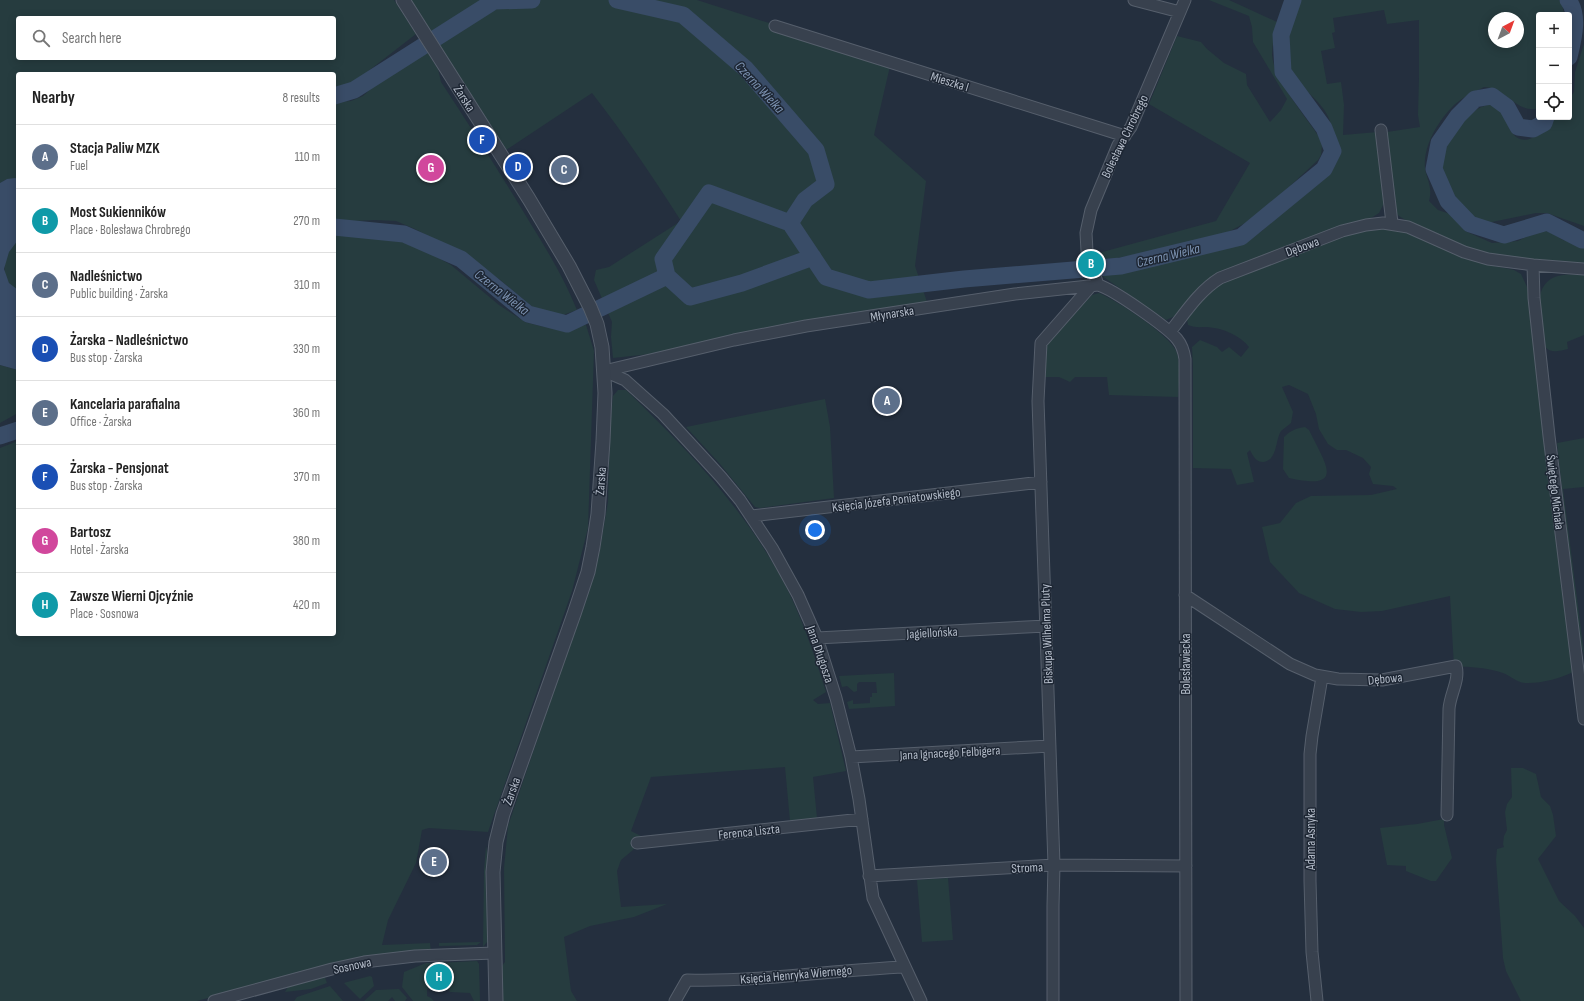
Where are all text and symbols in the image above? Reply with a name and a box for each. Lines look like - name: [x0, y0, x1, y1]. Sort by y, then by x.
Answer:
- north arrow: [1488, 12, 1524, 48]
- map controls: [1536, 12, 1572, 120]
- button: +: [1536, 12, 1572, 48]
- search box: [16, 16, 336, 60]
- icon: search: [30, 27, 52, 49]
- text: Search here: [62, 29, 122, 48]
- button: −: [1536, 48, 1572, 84]
- water label: Czerna Wielka: [731, 58, 788, 117]
- street label: Mieszka I: [929, 69, 971, 95]
- street label: Żarska: [450, 82, 479, 115]
- button: locate: [1536, 84, 1572, 120]
- text: Nearby: [32, 88, 75, 108]
- text: 8 results: [282, 90, 320, 106]
- street label: Bolesława Chrobrego: [1098, 92, 1152, 181]
- pin: F: [469, 125, 495, 155]
- text: Stacja Paliw MZK: [70, 139, 160, 158]
- text: A: [42, 149, 48, 165]
- text: 110 m: [295, 149, 320, 165]
- pin: D: [505, 152, 531, 182]
- pin: G: [418, 153, 444, 183]
- pin: C: [551, 155, 577, 185]
- text: Fuel: [70, 158, 88, 174]
- text: Most Sukienników: [70, 203, 166, 222]
- text: B: [42, 213, 48, 229]
- text: 270 m: [293, 213, 320, 229]
- text: Place · Bolesława Chrobrego: [70, 222, 191, 238]
- street label: Dębowa: [1283, 234, 1321, 260]
- water label: Czerna Wielka: [1135, 240, 1202, 271]
- pin: B: [1078, 249, 1104, 279]
- water label: Czerna Wielka: [471, 266, 533, 319]
- text: Nadleśnictwo: [70, 267, 142, 286]
- text: C: [42, 277, 48, 293]
- text: 310 m: [294, 277, 320, 293]
- text: Public building · Żarska: [70, 286, 168, 302]
- street label: Młynarska: [869, 303, 915, 325]
- text: Żarska - Nadleśnictwo: [70, 331, 188, 350]
- text: D: [42, 341, 48, 357]
- text: 330 m: [293, 341, 320, 357]
- text: Bus stop · Żarska: [70, 350, 142, 366]
- pin: A: [874, 386, 900, 416]
- text: Kancelaria parafialna: [70, 395, 180, 414]
- text: E: [42, 405, 48, 421]
- text: 360 m: [293, 405, 320, 421]
- text: Office · Żarska: [70, 414, 132, 430]
- street label: Świętego Michała: [1542, 454, 1568, 531]
- text: Żarska - Pensjonat: [70, 459, 169, 478]
- street label: Żarska: [591, 466, 610, 496]
- text: F: [42, 469, 48, 485]
- text: 370 m: [293, 469, 320, 485]
- text: Bus stop · Żarska: [70, 478, 142, 494]
- street label: Księcia Józefa Poniatowskiego: [831, 484, 961, 516]
- your location: [805, 520, 825, 540]
- text: Bartosz: [70, 523, 111, 542]
- text: G: [42, 533, 48, 549]
- text: 380 m: [293, 533, 320, 549]
- text: Hotel · Żarska: [70, 542, 129, 558]
- street label: Biskupa Wilhelma Pluty: [1037, 584, 1057, 684]
- text: Zawsze Wierni Ojcyźnie: [70, 587, 193, 606]
- text: H: [42, 597, 48, 613]
- text: 420 m: [293, 597, 320, 613]
- text: Place · Sosnowa: [70, 606, 139, 622]
- street label: Jana Długosza: [803, 623, 837, 685]
- street label: Jagiellońska: [905, 624, 958, 642]
- street label: Bolesławiecka: [1178, 634, 1194, 694]
- street label: Dębowa: [1367, 669, 1403, 689]
- street label: Jana Ignacego Felbigera: [898, 742, 1001, 764]
- street label: Żarska: [499, 775, 524, 807]
- street label: Adama Asnyka: [1303, 808, 1319, 871]
- street label: Ferenca Liszta: [718, 821, 781, 843]
- pin: E: [421, 847, 447, 877]
- street label: Stroma: [1011, 859, 1043, 877]
- street label: Sosnowa: [332, 954, 373, 978]
- pin: H: [426, 962, 452, 992]
- street label: Księcia Henryka Wiernego: [739, 962, 853, 988]

